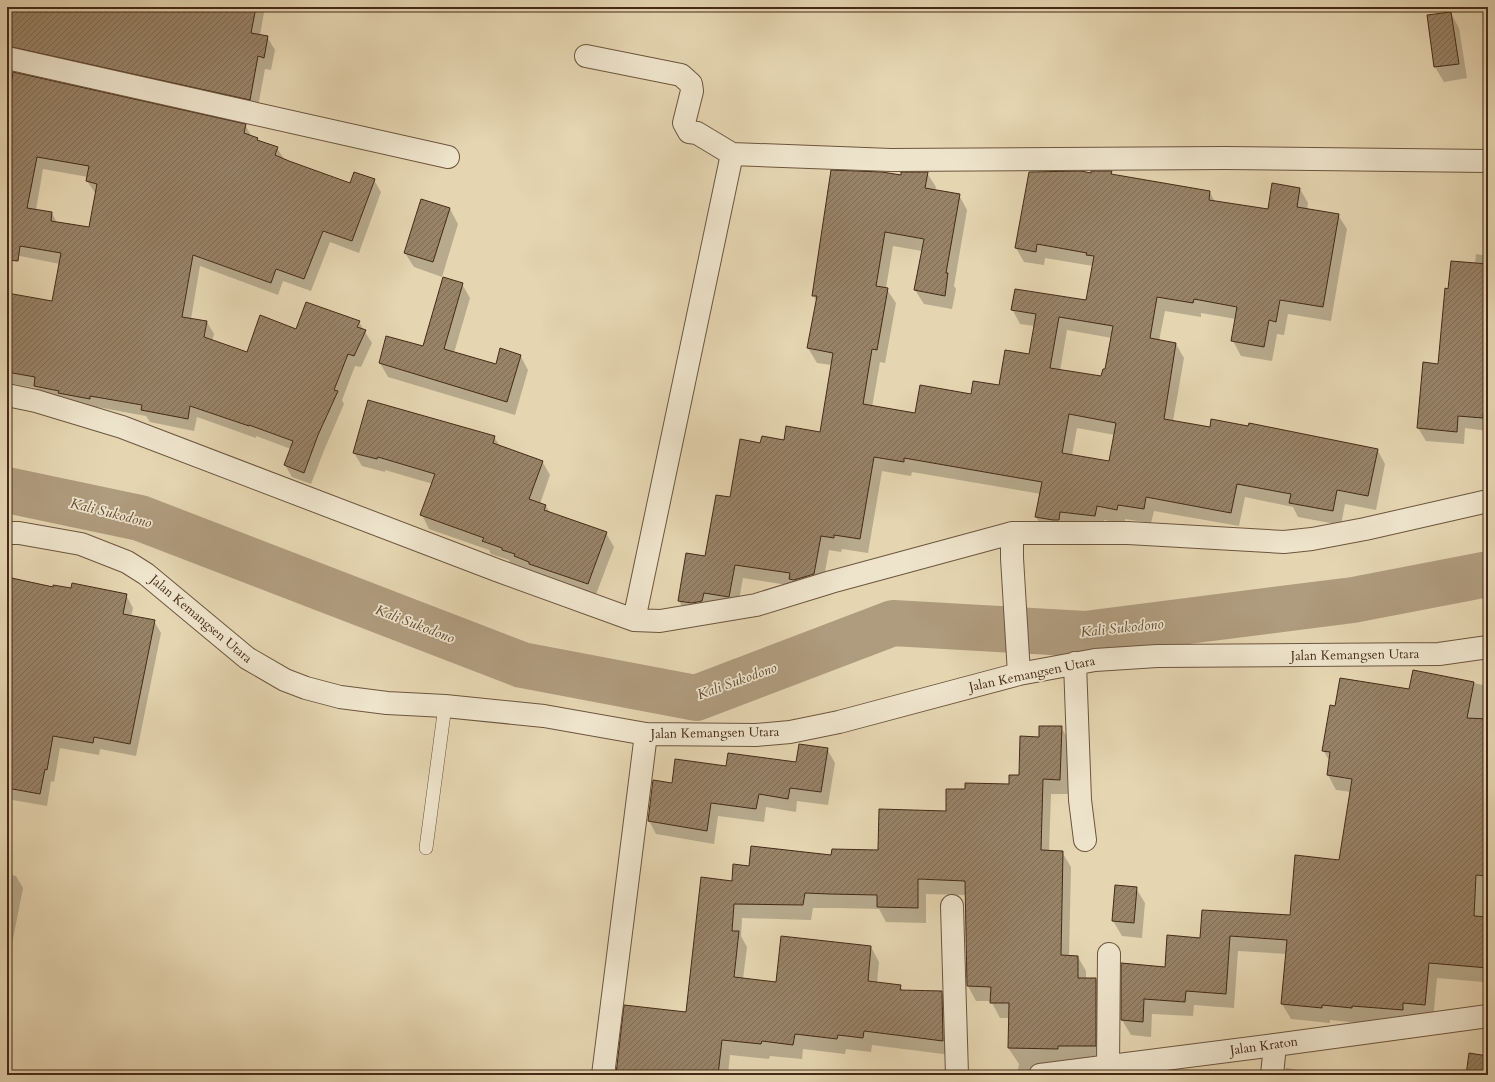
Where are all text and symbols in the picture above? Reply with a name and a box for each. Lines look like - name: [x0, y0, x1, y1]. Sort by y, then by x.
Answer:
- water label: Kali Sukodono: [68, 494, 154, 532]
- street label: Jalan Kemangsen Utara: [144, 570, 256, 667]
- water label: Kali Sukodono: [373, 600, 458, 648]
- water label: Kali Sukodono: [1080, 614, 1165, 642]
- street label: Jalan Kemangsen Utara: [1289, 645, 1420, 665]
- street label: Jalan Kemangsen Utara: [965, 652, 1097, 697]
- water label: Kali Sukodono: [695, 658, 780, 704]
- street label: Jalan Kemangsen Utara: [649, 723, 780, 743]
- street label: Jalan Kraton: [1227, 1032, 1300, 1060]

